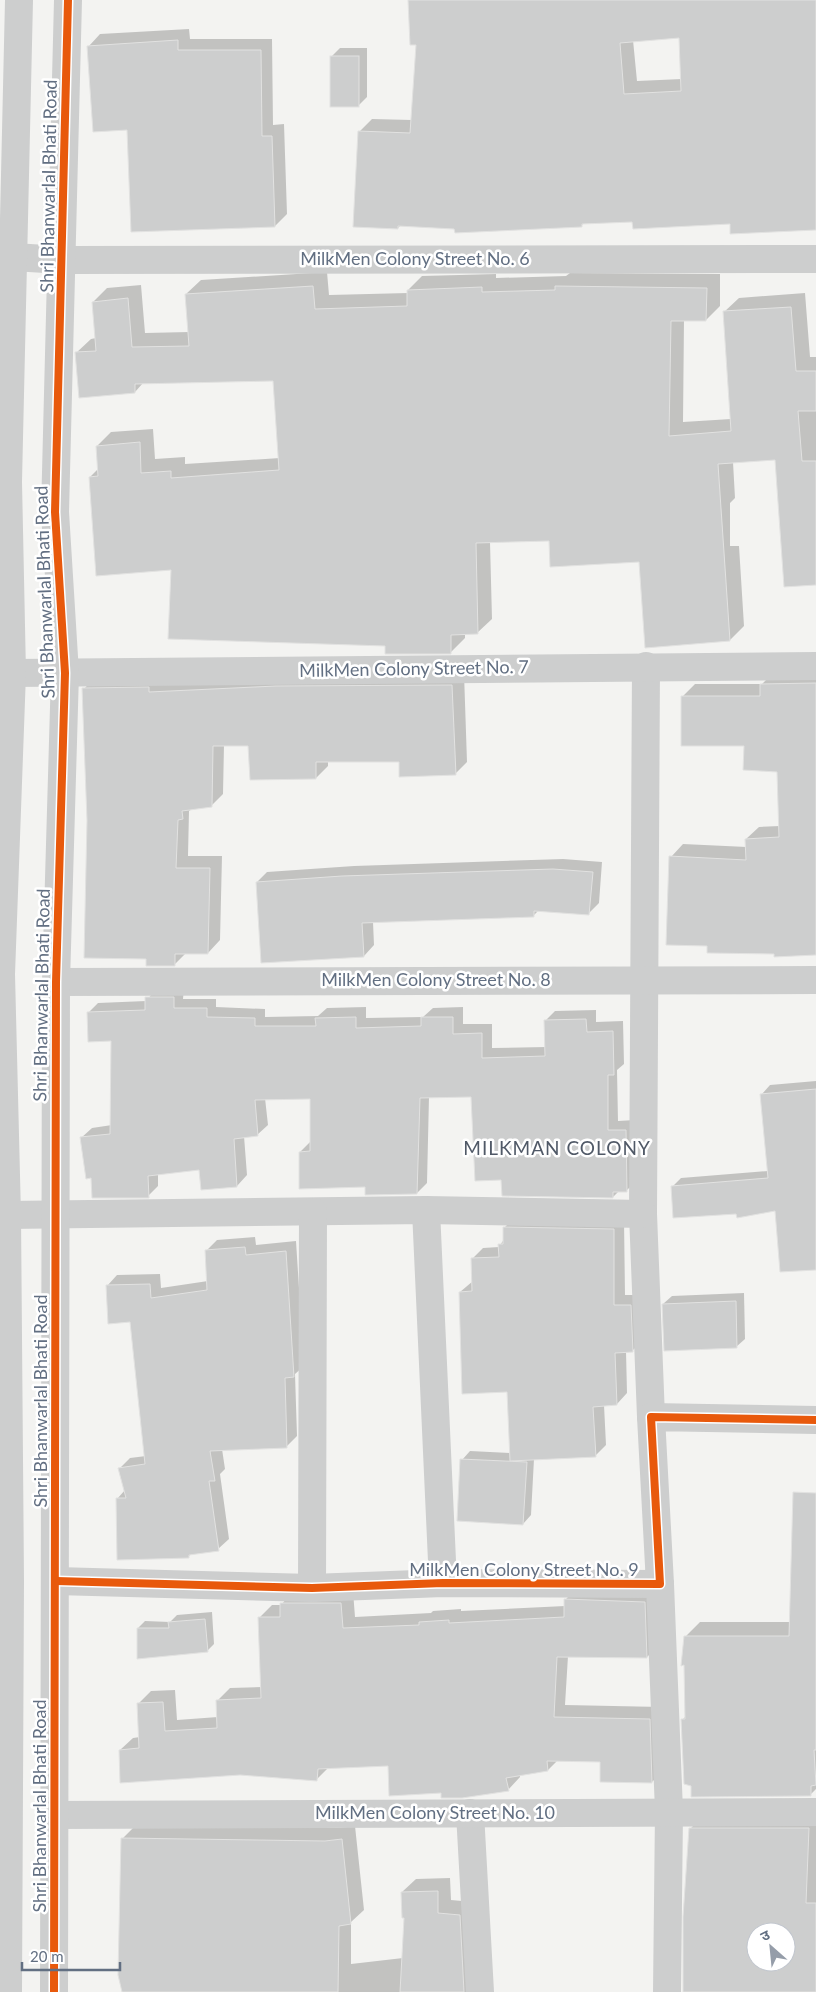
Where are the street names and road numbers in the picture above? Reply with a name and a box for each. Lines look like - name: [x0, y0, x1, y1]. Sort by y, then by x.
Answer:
- street label: Shri Bhanwarlal Bhati Road: [35, 79, 61, 293]
- street label: MilkMen Colony Street No. 6: [300, 247, 530, 269]
- street label: Shri Bhanwarlal Bhati Road: [29, 485, 59, 699]
- street label: MilkMen Colony Street No. 7: [299, 655, 529, 681]
- street label: Shri Bhanwarlal Bhati Road: [28, 888, 54, 1102]
- street label: MilkMen Colony Street No. 8: [321, 968, 551, 990]
- street label: Shri Bhanwarlal Bhati Road: [29, 1294, 51, 1508]
- street label: MilkMen Colony Street No. 9: [409, 1558, 639, 1580]
- street label: Shri Bhanwarlal Bhati Road: [28, 1699, 50, 1913]
- street label: MilkMen Colony Street No. 10: [315, 1801, 555, 1823]

